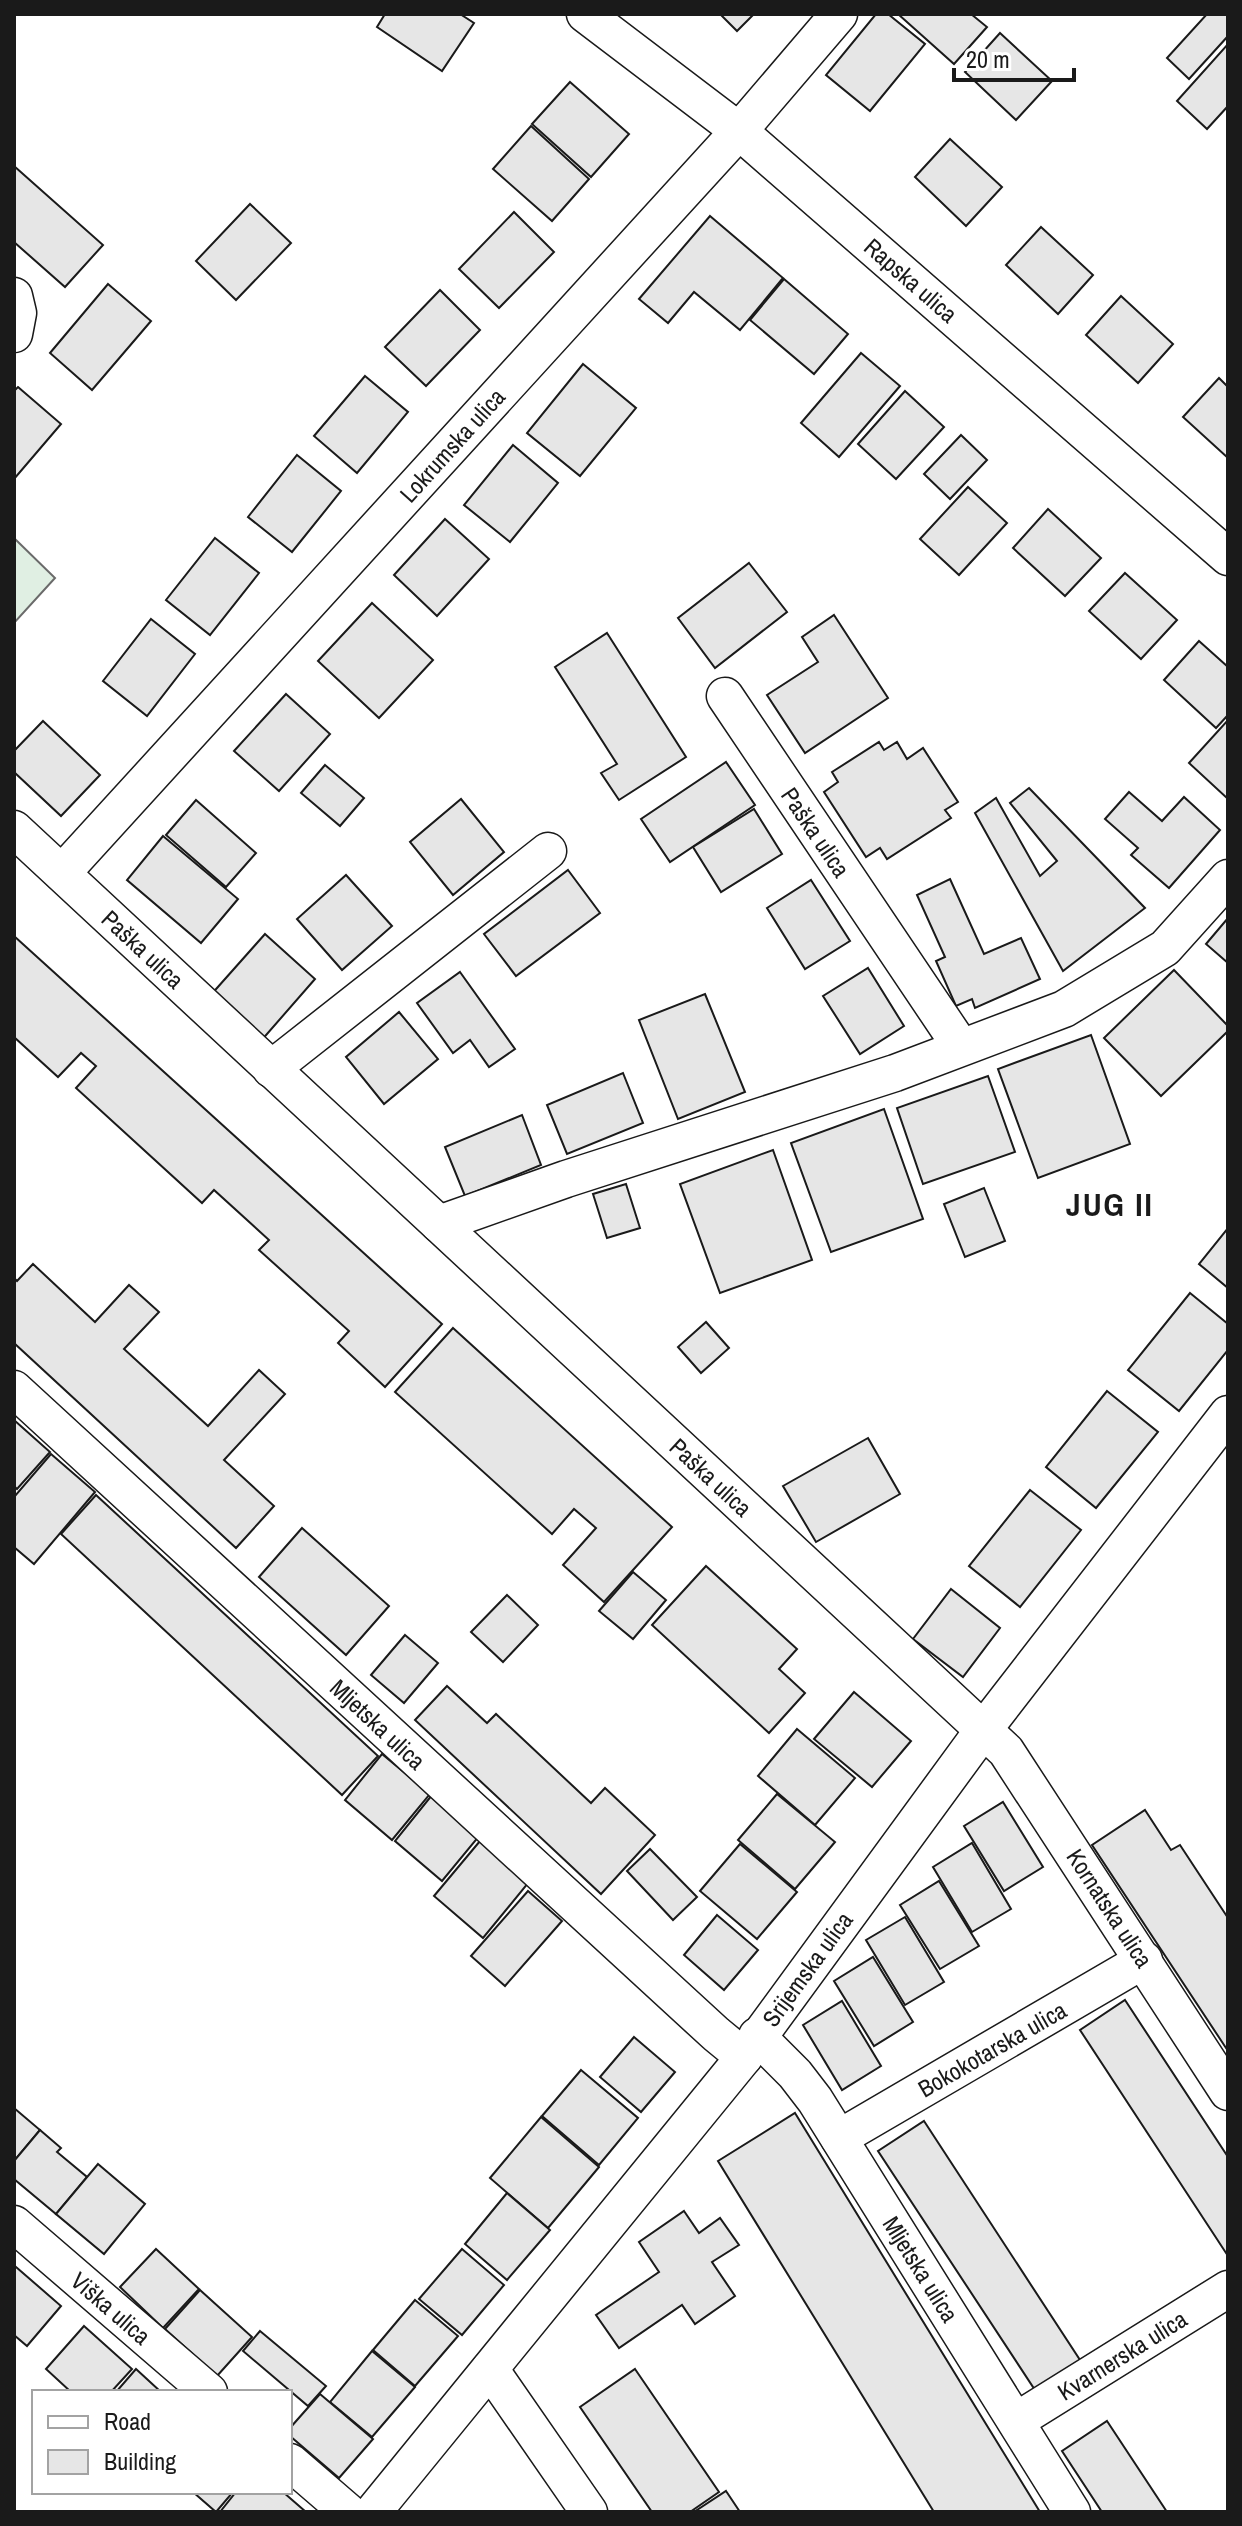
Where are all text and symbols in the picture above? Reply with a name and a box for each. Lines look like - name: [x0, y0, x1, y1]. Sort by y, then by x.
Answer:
- scale bar: [954, 32, 1074, 82]
- text: 20 m: [966, 43, 1010, 75]
- street label: Rapska ulica: [858, 231, 964, 329]
- street label: Lokrumska ulica: [392, 381, 512, 509]
- street label: Paška ulica: [774, 781, 858, 883]
- street label: Paška ulica: [95, 903, 191, 995]
- district label: JUG II: [1066, 1183, 1154, 1226]
- street label: Paška ulica: [663, 1431, 759, 1523]
- street label: Mljetska ulica: [323, 1672, 433, 1776]
- street label: Kornatska ulica: [1060, 1842, 1160, 1974]
- street label: Srijemska ulica: [755, 1905, 860, 2033]
- street label: Bokokotarska ulica: [912, 1994, 1072, 2104]
- street label: Mljetska ulica: [876, 2210, 966, 2328]
- street label: Viška ulica: [64, 2264, 158, 2352]
- street label: Kvarnerska ulica: [1051, 2303, 1193, 2407]
- legend: [32, 2390, 292, 2494]
- text: Road: [104, 2405, 151, 2437]
- text: Building: [104, 2445, 176, 2477]

